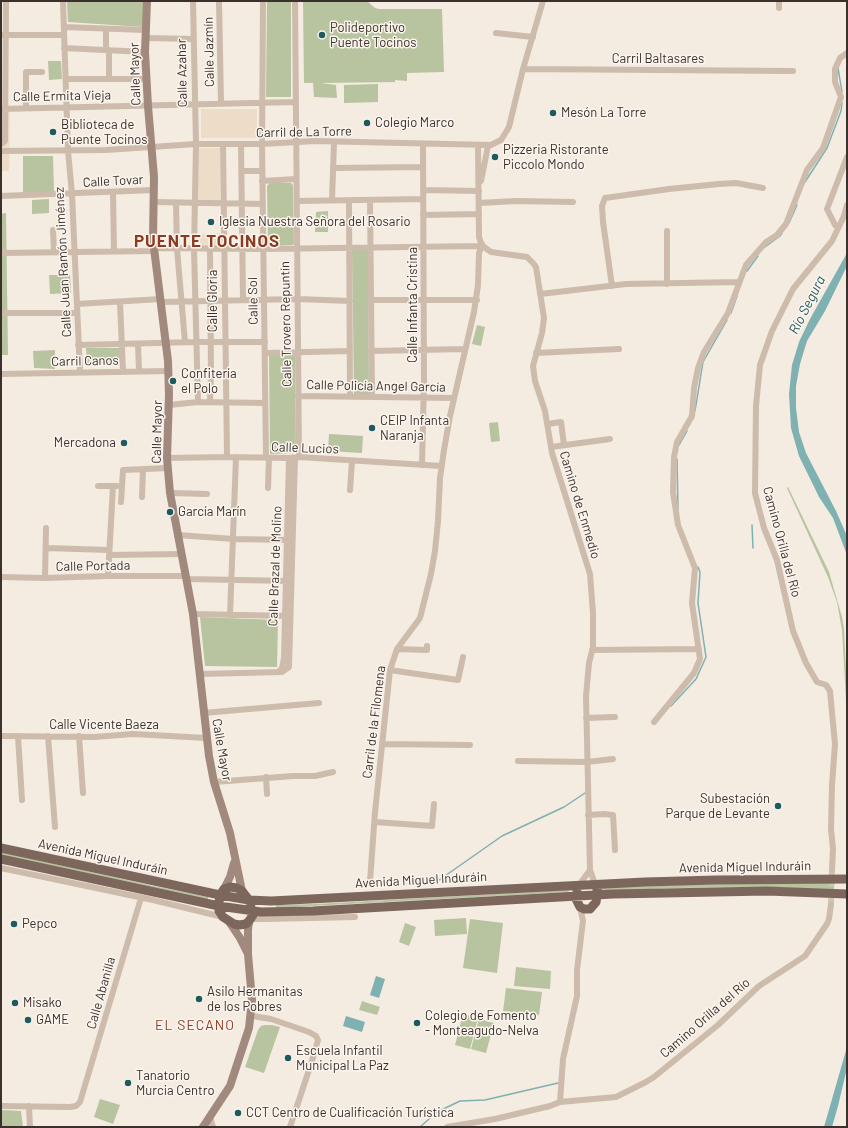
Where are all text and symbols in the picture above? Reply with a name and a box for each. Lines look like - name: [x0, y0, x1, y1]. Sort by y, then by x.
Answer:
- street label: Calle Jazmín: [201, 17, 217, 87]
- place label: Polideportivo Puente Tocinos: [330, 20, 417, 51]
- marker: Polideportivo Puente Tocinos: [317, 30, 327, 40]
- street label: Calle Azahar: [174, 39, 190, 107]
- street label: Calle Mayor: [126, 42, 144, 106]
- street label: Carril Baltasares: [612, 51, 704, 67]
- street label: Calle Ermita Vieja: [13, 87, 111, 105]
- place label: Mesón La Torre: [561, 105, 646, 121]
- marker: Mesón La Torre: [548, 108, 558, 118]
- place label: Colegio Marco: [375, 115, 454, 131]
- place label: Biblioteca de Puente Tocinos: [61, 117, 148, 148]
- marker: Colegio Marco: [362, 118, 372, 128]
- street label: Carril de La Torre: [256, 123, 352, 141]
- marker: Biblioteca de Puente Tocinos: [48, 127, 58, 137]
- place label: Pizzeria Ristorante Piccolo Mondo: [503, 142, 609, 173]
- marker: Pizzeria Ristorante Piccolo Mondo: [490, 152, 500, 162]
- street label: Calle Tovar: [82, 172, 144, 190]
- street label: Calle Juan Ramón Jiménez: [51, 186, 75, 338]
- place label: Iglesia Nuestra Señora del Rosario: [219, 214, 411, 230]
- marker: Iglesia Nuestra Señora del Rosario: [206, 217, 216, 227]
- district label: PUENTE TOCINOS: [134, 231, 280, 251]
- street label: Calle Infanta Cristina: [405, 247, 421, 363]
- street label: Calle Trovero Repuntín: [277, 261, 295, 387]
- street label: Calle Gloria: [205, 270, 221, 332]
- water label: Río Segura: [785, 273, 829, 337]
- street label: Calle Sol: [245, 277, 261, 325]
- street label: Carril Canos: [51, 353, 119, 369]
- place label: Confitería el Polo: [181, 366, 237, 397]
- marker: Confitería el Polo: [168, 376, 178, 386]
- street label: Calle Policía Angel García: [306, 377, 446, 395]
- street label: Calle Mayor: [149, 400, 165, 464]
- place label: CEIP Infanta Naranja: [380, 413, 449, 444]
- marker: CEIP Infanta Naranja: [367, 423, 377, 433]
- place label: Mercadona: [54, 435, 116, 451]
- marker: Mercadona: [119, 438, 129, 448]
- street label: Calle Lucios: [271, 439, 339, 457]
- street label: Camino de Enmedio: [556, 449, 604, 561]
- street label: Camino Orilla del Río: [760, 485, 804, 599]
- place label: García Marín: [178, 504, 246, 520]
- street label: Calle Brazal de Molino: [265, 505, 285, 627]
- marker: García Marín: [165, 507, 175, 517]
- street label: Calle Portada: [56, 558, 130, 574]
- street label: Carril de la Filomena: [359, 665, 389, 779]
- street label: Calle Vicente Baeza: [49, 717, 159, 733]
- street label: Calle Mayor: [209, 717, 235, 783]
- place label: Subestación Parque de Levante: [666, 791, 770, 822]
- marker: Subestación Parque de Levante: [773, 801, 783, 811]
- street label: Avenida Miguel Induráin: [37, 836, 169, 878]
- street label: Avenida Miguel Induráin: [679, 858, 811, 876]
- street label: Avenida Miguel Induráin: [355, 869, 487, 891]
- place label: Pepco: [22, 916, 57, 932]
- marker: Pepco: [9, 919, 19, 929]
- street label: Calle Abanilla: [83, 955, 119, 1031]
- street label: Camino Orilla del Río: [657, 975, 753, 1061]
- place label: Asilo Hermanitas de los Pobres: [207, 984, 303, 1015]
- marker: Asilo Hermanitas de los Pobres: [194, 994, 204, 1004]
- place label: Misako: [23, 995, 62, 1011]
- marker: Misako: [10, 998, 20, 1008]
- place label: Colegio de Fomento - Monteagudo-Nelva: [425, 1008, 539, 1039]
- place label: GAME: [36, 1012, 69, 1028]
- marker: GAME: [23, 1015, 33, 1025]
- district label: EL SECANO: [155, 1017, 235, 1033]
- marker: Colegio de Fomento - Monteagudo-Nelva: [412, 1018, 422, 1028]
- place label: Escuela Infantil Municipal La Paz: [296, 1043, 389, 1074]
- marker: Escuela Infantil Municipal La Paz: [283, 1053, 293, 1063]
- place label: Tanatorio Murcia Centro: [136, 1068, 215, 1099]
- marker: Tanatorio Murcia Centro: [123, 1078, 133, 1088]
- place label: CCT Centro de Cualificación Turística: [246, 1105, 454, 1121]
- marker: CCT Centro de Cualificación Turística: [233, 1108, 243, 1118]

